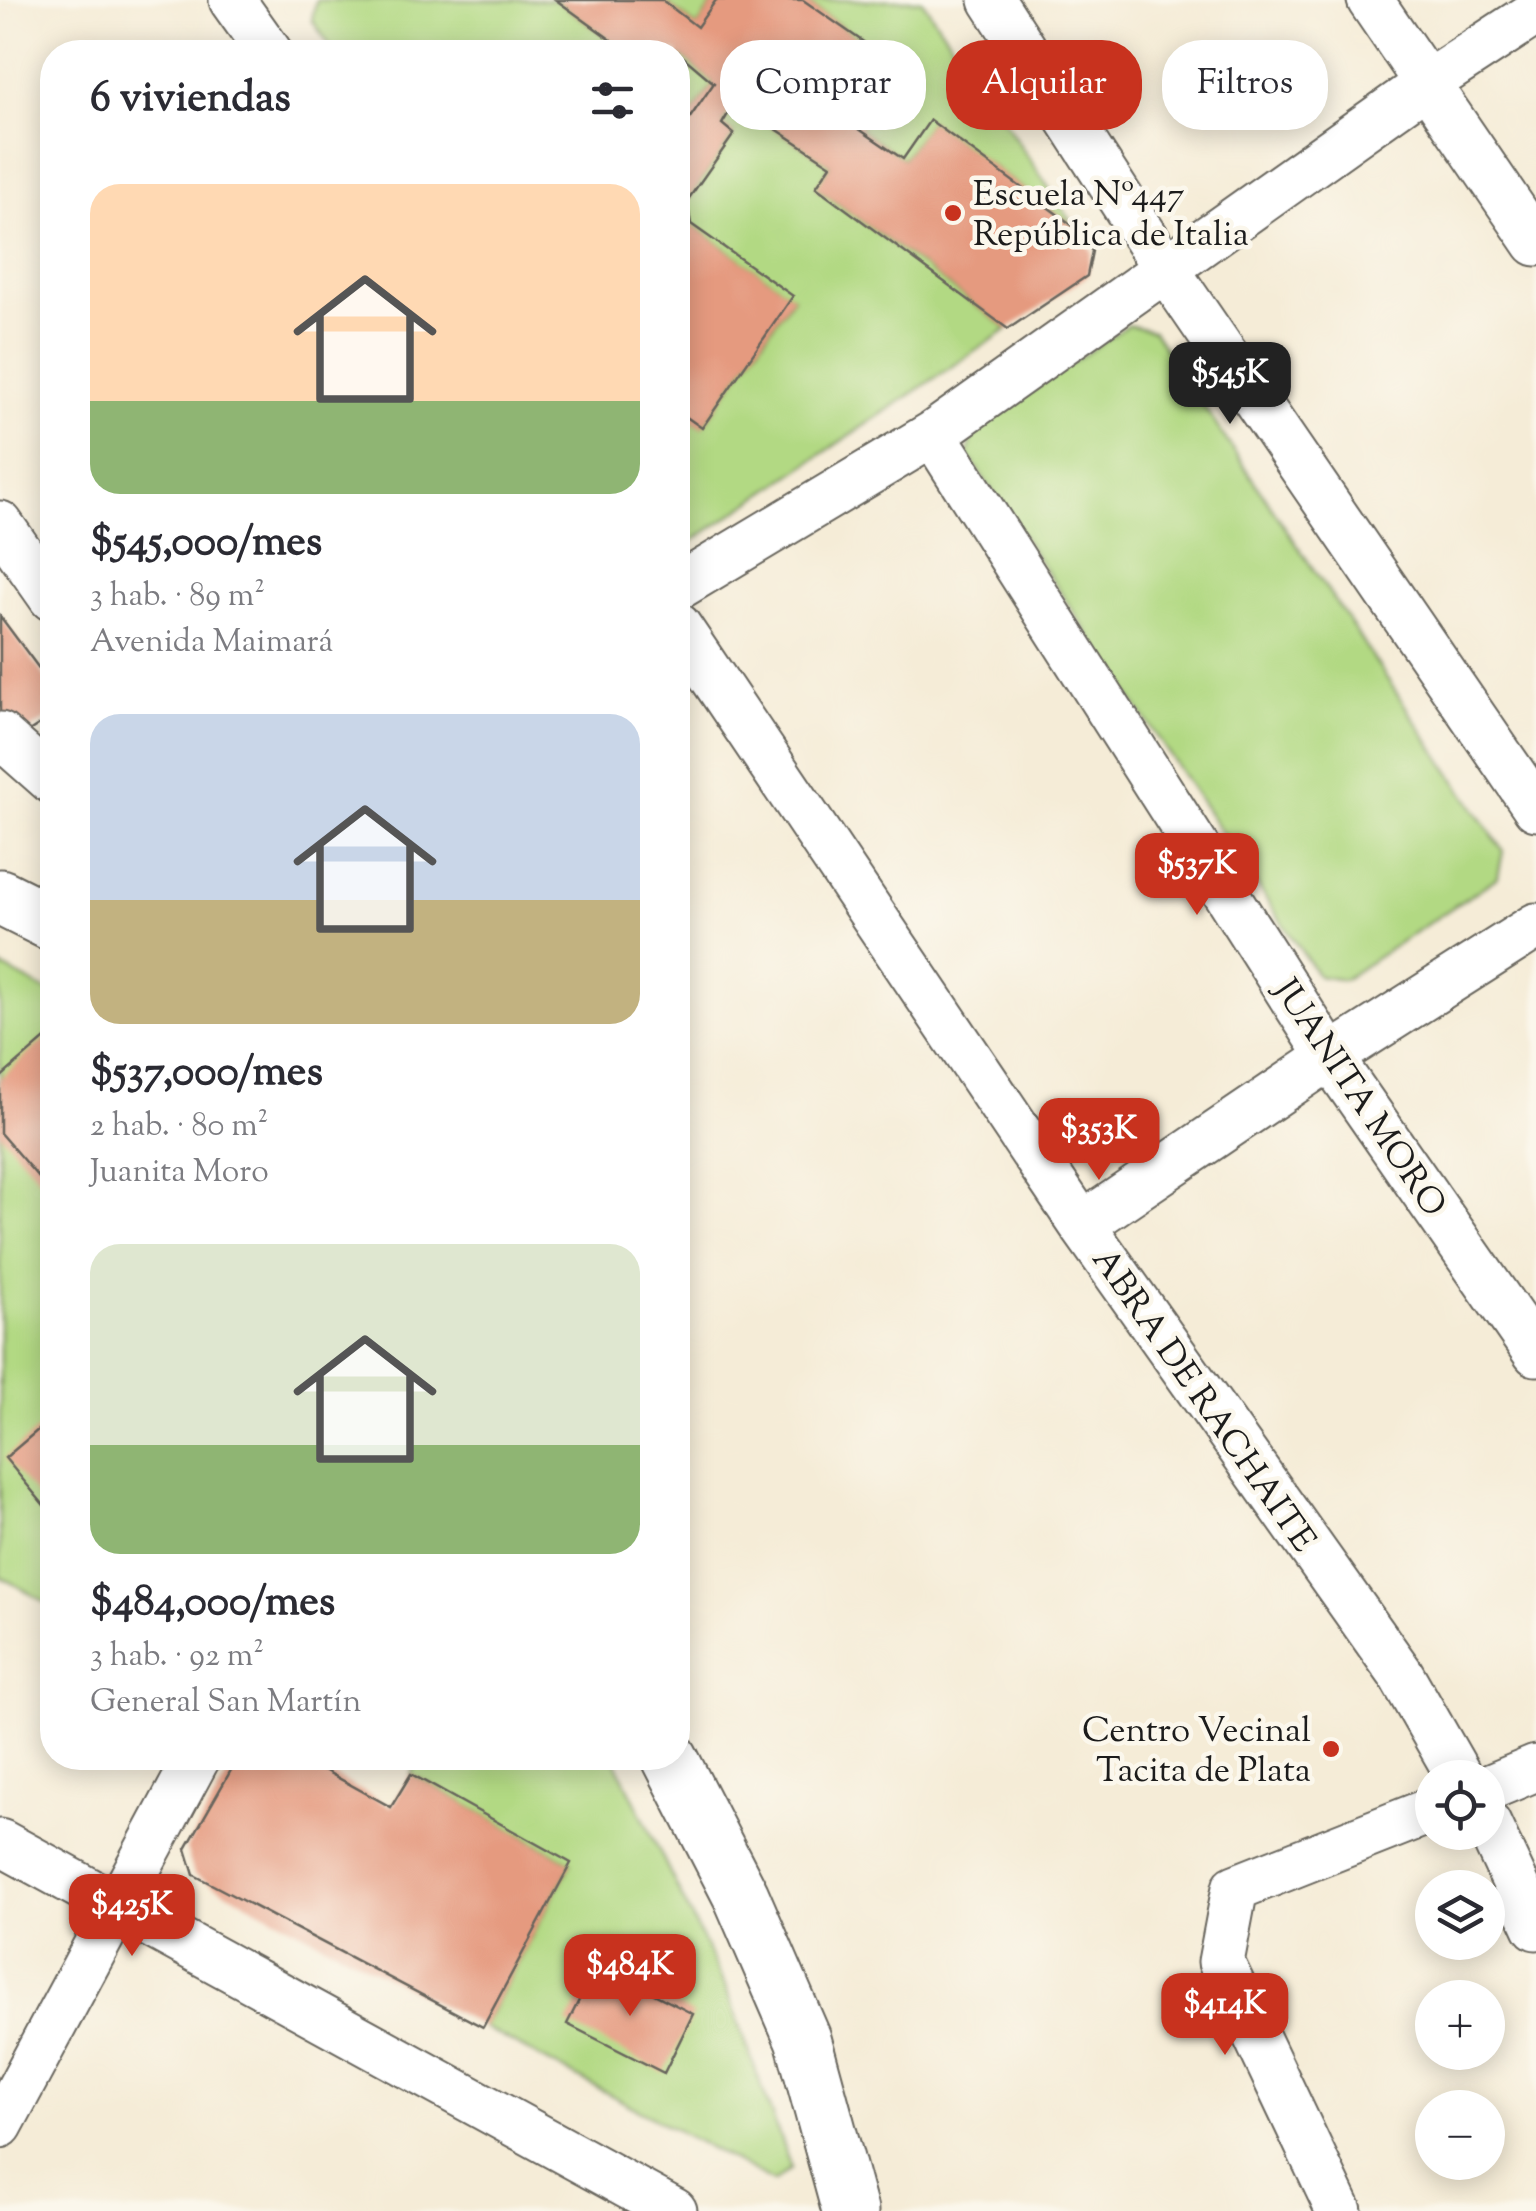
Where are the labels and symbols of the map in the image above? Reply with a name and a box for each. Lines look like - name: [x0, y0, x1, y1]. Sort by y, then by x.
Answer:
- place label: Escuela Nº447 República de Italia: [973, 171, 1249, 262]
- marker: Escuela Nº447 República de Italia: [942, 202, 964, 224]
- pin: $545K: [1160, 342, 1300, 427]
- pin: $537K: [1127, 833, 1267, 918]
- street label: JUANITA MORO: [1258, 968, 1457, 1228]
- pin: $353K: [1029, 1098, 1169, 1183]
- street label: ABRA DE RACHAITE: [1078, 1238, 1327, 1564]
- place label: Centro Vecinal Tacita de Plata: [1082, 1707, 1311, 1798]
- marker: Centro Vecinal Tacita de Plata: [1320, 1738, 1342, 1760]
- pin: $425K: [62, 1874, 202, 1959]
- pin: $484K: [560, 1934, 700, 2019]
- pin: $414K: [1155, 1973, 1295, 2058]

